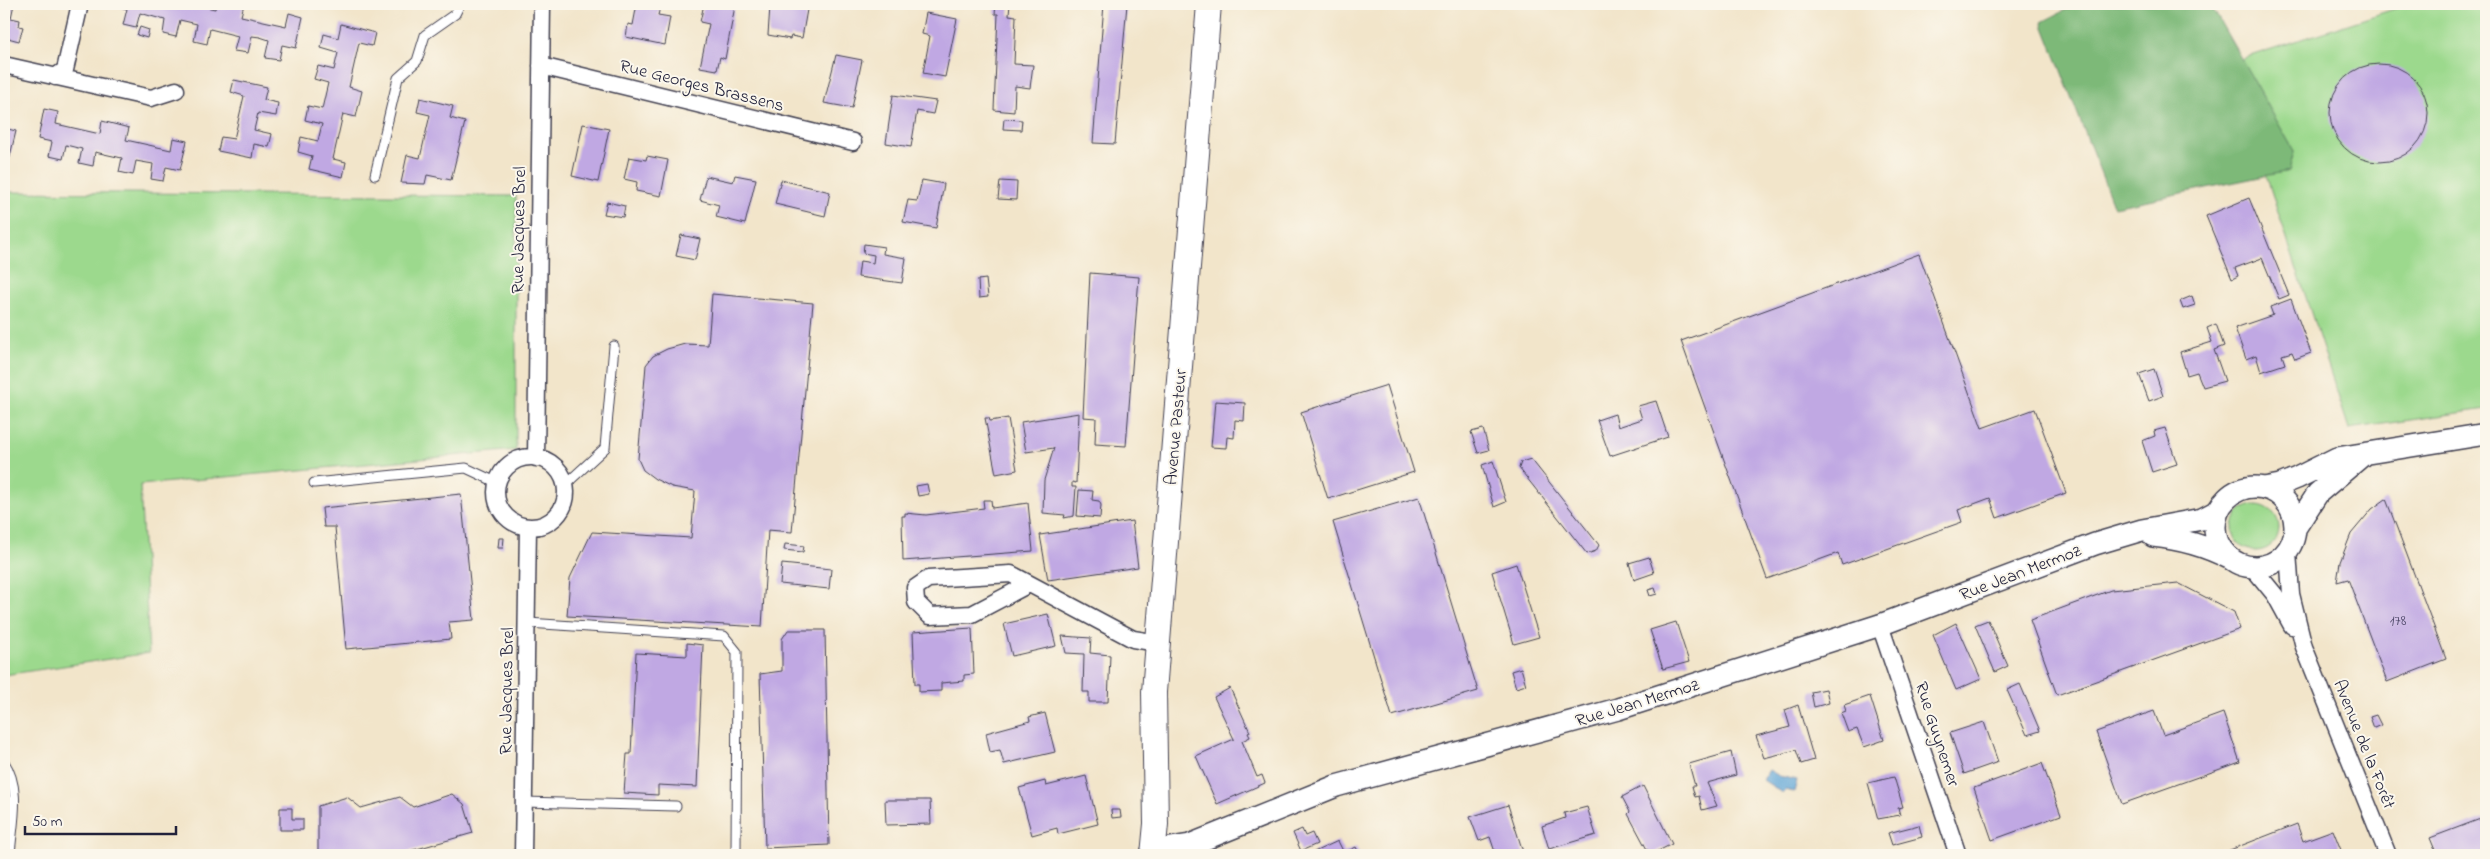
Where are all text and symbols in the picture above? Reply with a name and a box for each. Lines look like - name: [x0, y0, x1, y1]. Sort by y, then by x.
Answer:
- street label: Rue Georges Brassens: [616, 54, 787, 121]
- street label: Rue Jacques Brel: [506, 166, 534, 294]
- street label: Avenue Pasteur: [1159, 368, 1195, 486]
- street label: Rue Jean Mermoz: [1956, 539, 2086, 609]
- house number: 178: [2390, 610, 2407, 632]
- street label: Rue Jacques Brel: [494, 627, 522, 755]
- street label: Rue Jean Mermoz: [1573, 673, 1703, 735]
- street label: Avenue de la Forêt: [2325, 676, 2401, 813]
- street label: Rue Guynemer: [1907, 679, 1965, 791]
- scale bar: [25, 804, 176, 836]
- text: 50 m: [32, 811, 63, 833]

